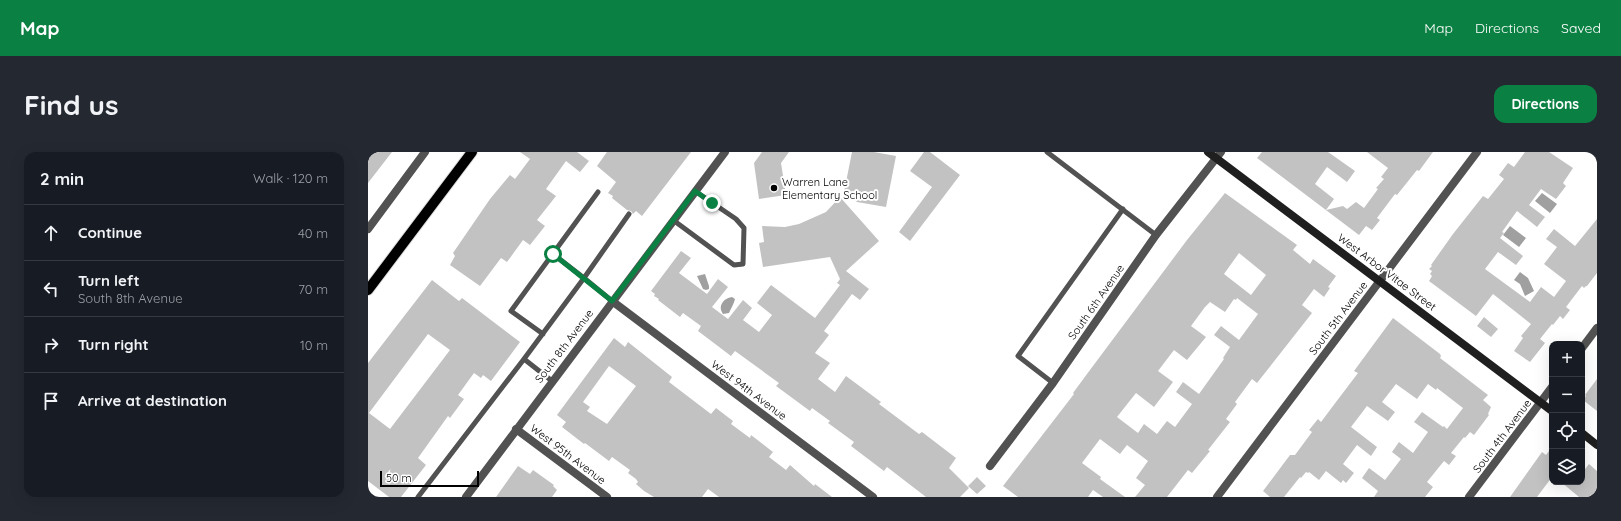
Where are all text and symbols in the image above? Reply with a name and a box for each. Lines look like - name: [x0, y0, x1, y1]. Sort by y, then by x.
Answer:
- text: Map: [20, 16, 59, 40]
- text: Map: [1424, 19, 1453, 37]
- text: Directions: [1475, 19, 1539, 37]
- text: Saved: [1561, 19, 1601, 37]
- button: Directions: [1494, 85, 1597, 123]
- text: Find us: [24, 87, 118, 122]
- text: 2 min: [40, 168, 84, 189]
- text: Walk · 120 m: [253, 170, 328, 186]
- place label: Warren Lane Elementary School: [782, 175, 877, 202]
- marker: Warren Lane Elementary School: [769, 183, 779, 193]
- route end: [703, 194, 721, 212]
- icon: ahead: [40, 222, 62, 244]
- text: Continue: [78, 223, 142, 242]
- text: 40 m: [298, 225, 328, 241]
- street label: West Arbor Vitae Street: [1335, 230, 1439, 314]
- route start: [544, 245, 562, 263]
- street label: South 6th Avenue: [1065, 262, 1127, 342]
- text: Turn left: [78, 271, 140, 290]
- icon: left: [40, 278, 62, 300]
- street label: South 5th Avenue: [1306, 278, 1370, 358]
- text: 70 m: [298, 281, 328, 297]
- text: South 8th Avenue: [78, 290, 183, 306]
- street label: South 8th Avenue: [532, 306, 596, 386]
- icon: right: [40, 334, 62, 356]
- text: Turn right: [78, 335, 149, 354]
- text: 10 m: [300, 337, 328, 353]
- map controls: [1549, 341, 1585, 485]
- button: +: [1549, 341, 1585, 377]
- street label: West 94th Avenue: [708, 357, 790, 423]
- button: −: [1549, 377, 1585, 413]
- icon: arrive: [40, 390, 62, 412]
- text: Arrive at destination: [78, 391, 227, 410]
- street label: South 4th Avenue: [1470, 396, 1534, 476]
- button: locate: [1549, 413, 1585, 449]
- street label: West 95th Avenue: [527, 421, 609, 487]
- button: layers: [1549, 449, 1585, 485]
- scale bar: [380, 469, 479, 488]
- text: 50 m: [386, 471, 412, 485]

